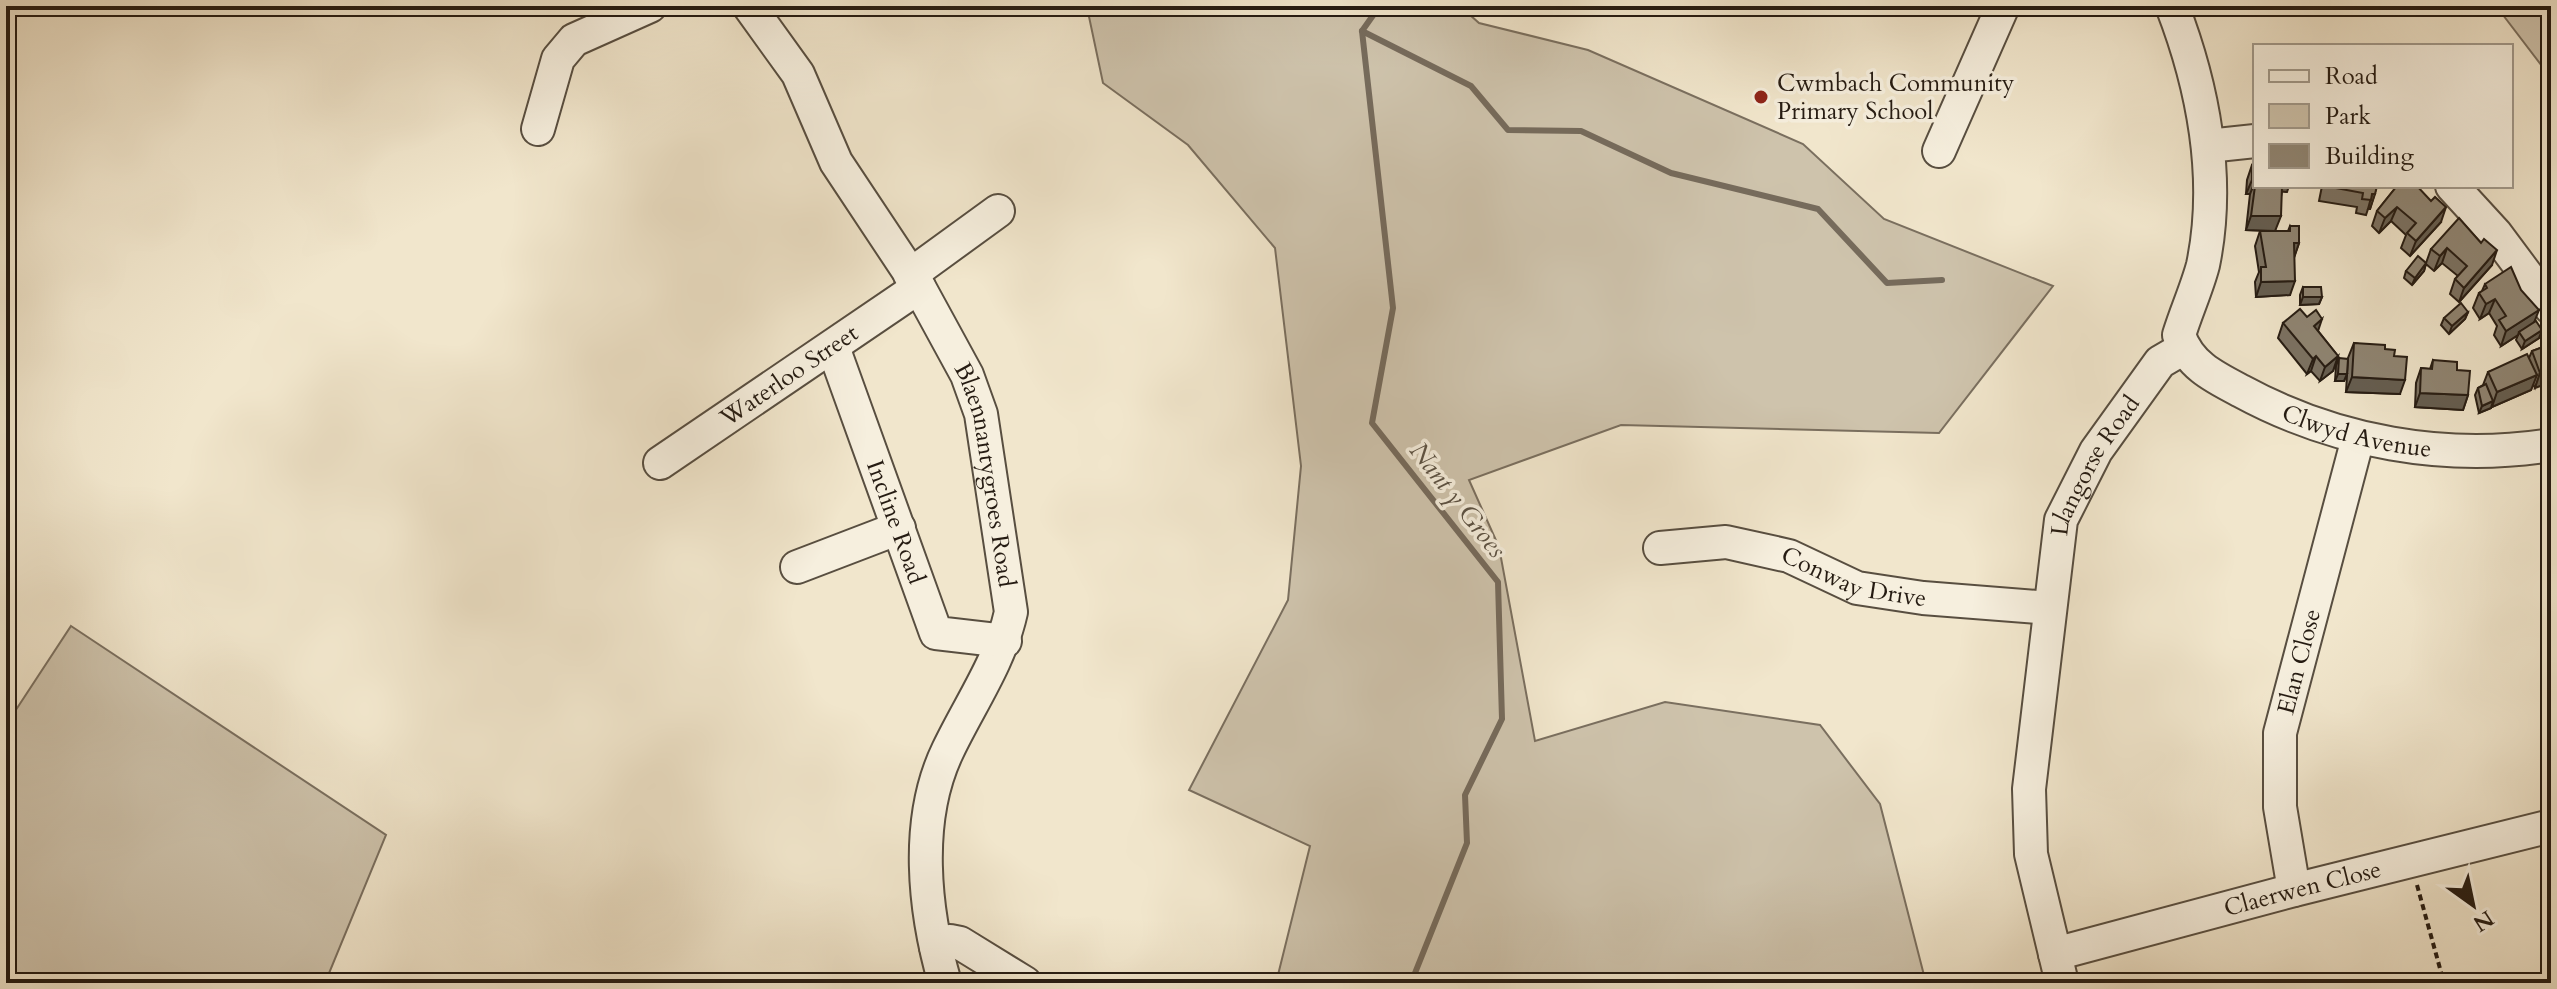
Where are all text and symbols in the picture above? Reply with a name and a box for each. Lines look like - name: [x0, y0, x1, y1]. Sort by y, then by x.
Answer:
- legend: [2253, 44, 2513, 188]
- text: Road: [2325, 60, 2378, 93]
- place label: Cwmbach Community Primary School: [1777, 67, 2015, 128]
- marker: Cwmbach Community Primary School: [1752, 88, 1770, 106]
- text: Park: [2325, 100, 2371, 133]
- text: Building: [2325, 140, 2415, 173]
- street label: Waterloo Street: [713, 316, 865, 435]
- street label: Blaennantygroes Road: [947, 356, 1024, 590]
- street label: Llangorse Road: [2043, 388, 2147, 537]
- street label: Clwyd Avenue: [2277, 396, 2433, 465]
- water label: Nant y Groes: [1402, 435, 1514, 565]
- street label: Incline Road: [859, 456, 934, 589]
- street label: Conway Drive: [1776, 538, 1929, 615]
- street label: Elan Close: [2269, 605, 2329, 718]
- street label: Claerwen Close: [2220, 852, 2385, 925]
- north arrow: [2433, 865, 2513, 945]
- text: N: [2467, 903, 2500, 939]

